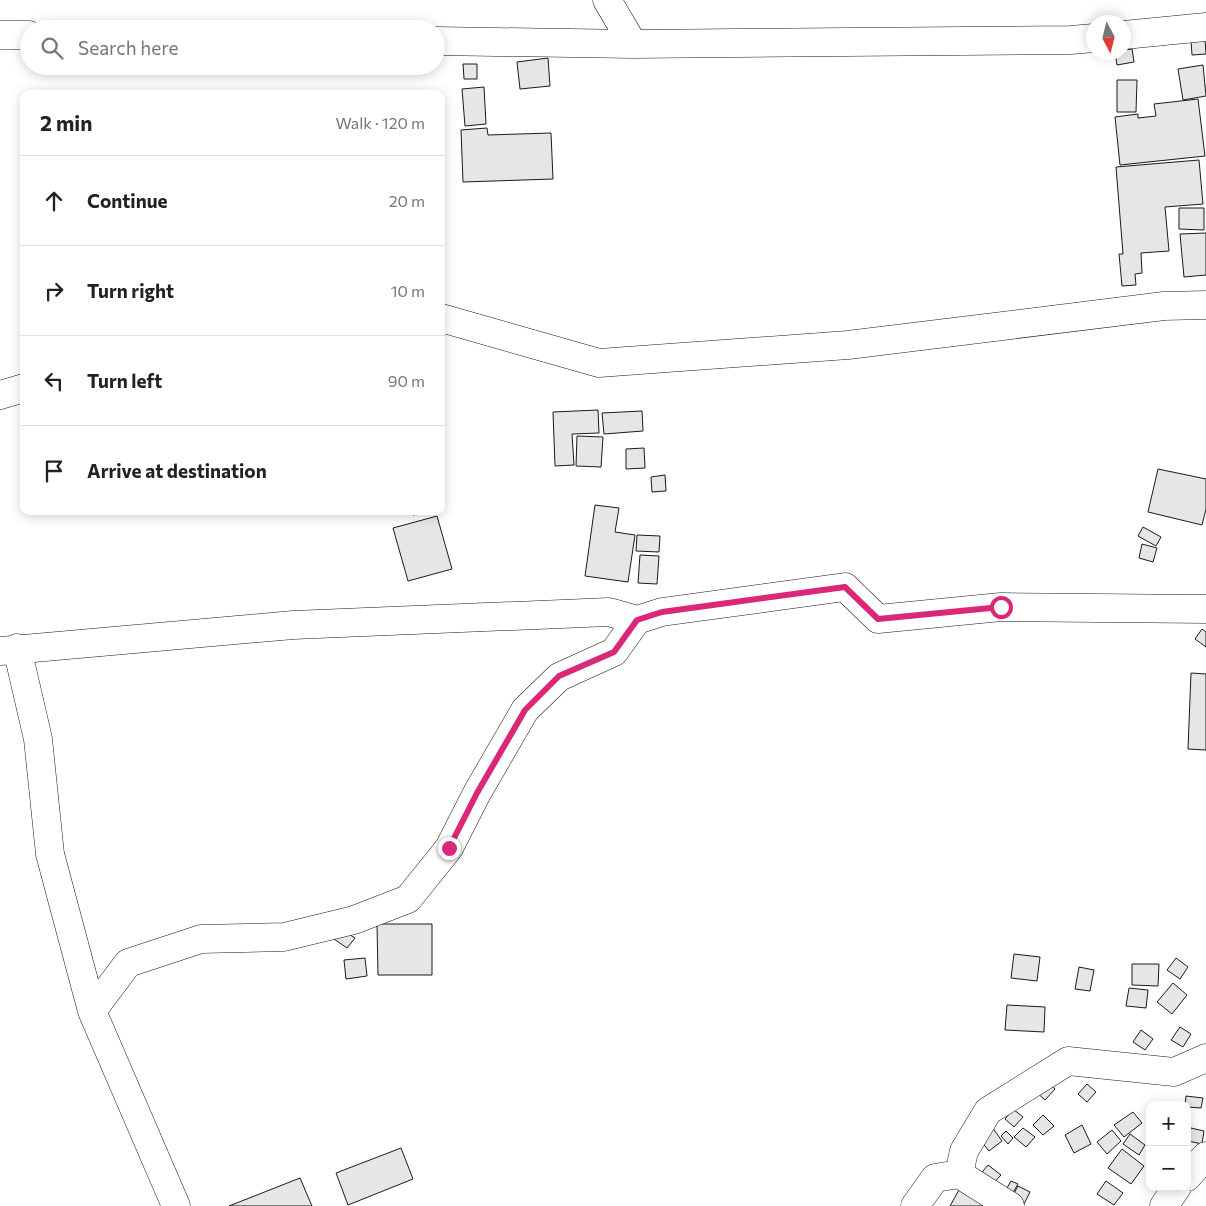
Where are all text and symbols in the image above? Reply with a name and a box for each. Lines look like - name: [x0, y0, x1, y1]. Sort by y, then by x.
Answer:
- north arrow: [1086, 15, 1131, 60]
- search box: [20, 20, 445, 75]
- icon: search: [38, 34, 66, 62]
- text: Search here: [78, 36, 178, 59]
- text: 2 min: [40, 110, 92, 135]
- text: Walk · 120 m: [335, 113, 425, 132]
- icon: ahead: [40, 187, 68, 215]
- text: Continue: [87, 189, 167, 212]
- text: 20 m: [389, 191, 425, 210]
- icon: right: [40, 277, 68, 305]
- text: Turn right: [87, 279, 174, 302]
- text: 10 m: [391, 281, 425, 300]
- icon: left: [40, 367, 68, 395]
- text: Turn left: [87, 369, 162, 392]
- text: 90 m: [388, 371, 425, 390]
- icon: arrive: [40, 457, 68, 485]
- text: Arrive at destination: [87, 459, 267, 482]
- route start: [990, 596, 1013, 619]
- route end: [438, 837, 461, 860]
- map controls: [1146, 1101, 1191, 1191]
- button: +: [1146, 1101, 1191, 1146]
- button: −: [1146, 1146, 1191, 1191]

